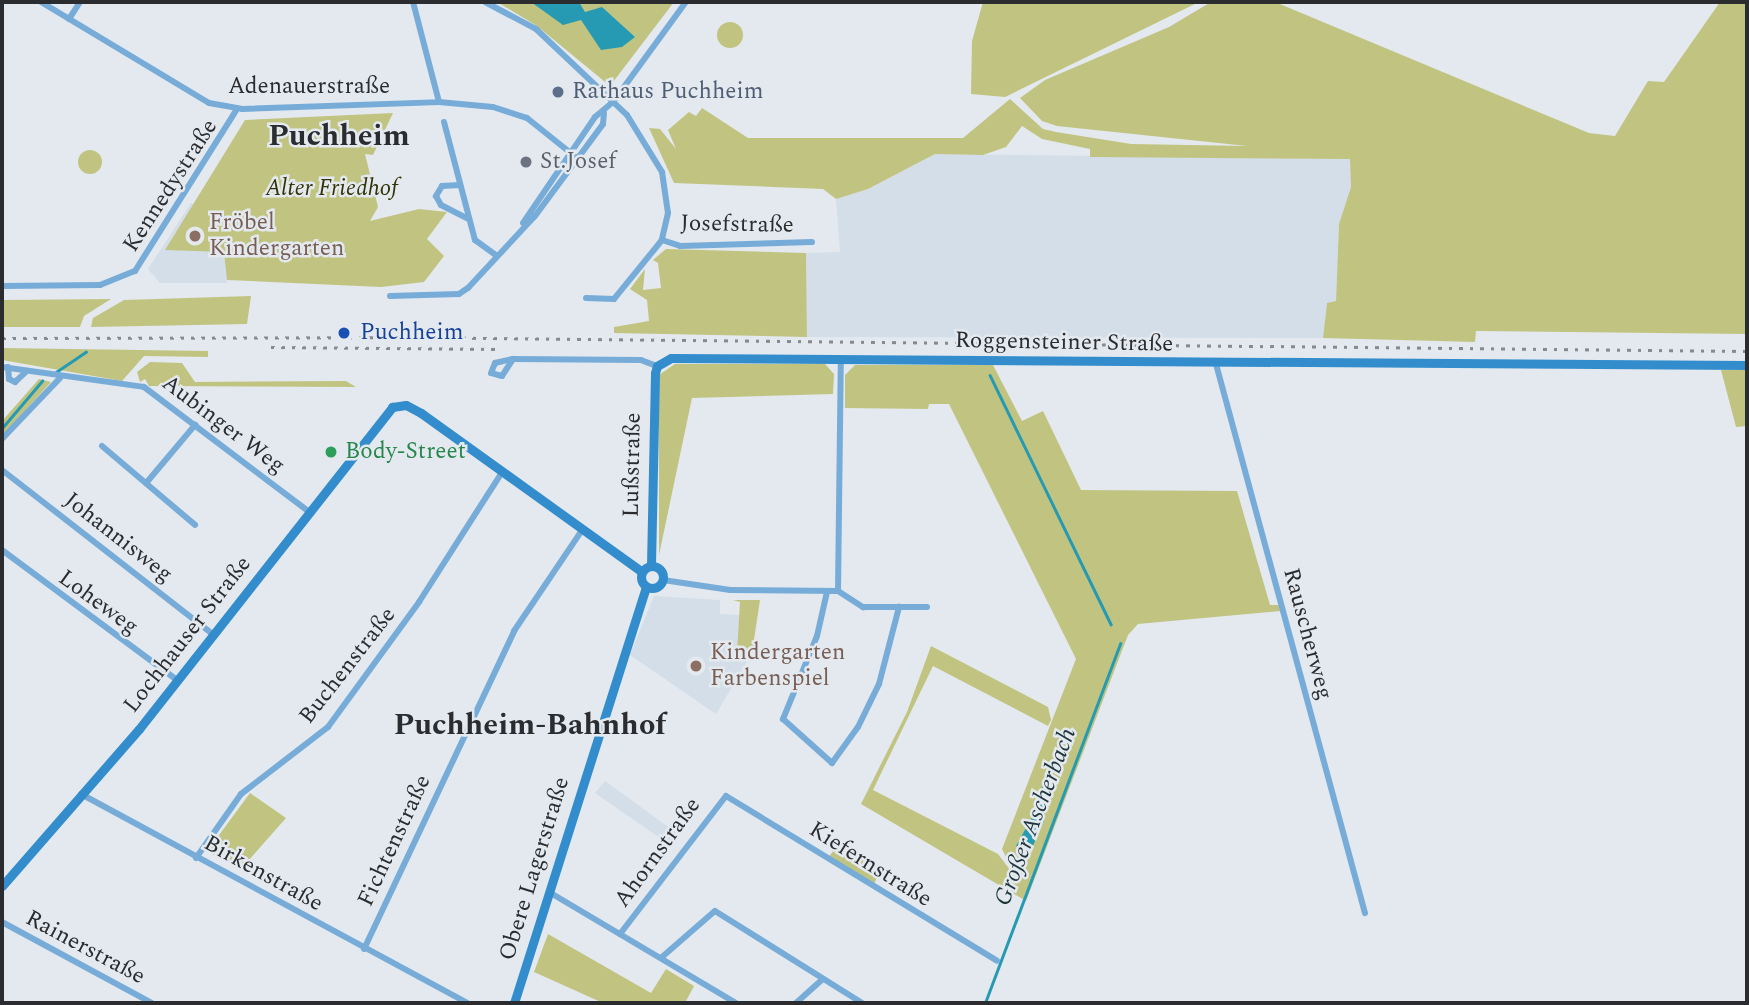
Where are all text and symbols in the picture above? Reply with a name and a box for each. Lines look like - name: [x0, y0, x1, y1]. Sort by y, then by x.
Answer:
- street label: Adenauerstraße: [228, 73, 390, 101]
- place label: Rathaus Puchheim: [572, 78, 763, 106]
- marker: Rathaus Puchheim: [550, 84, 566, 100]
- street label: Kennedystraße: [118, 114, 224, 258]
- district label: Puchheim: [268, 118, 410, 154]
- place label: St.Josef: [540, 148, 616, 176]
- marker: St.Josef: [518, 154, 534, 170]
- park label: Alter Friedhof: [266, 175, 398, 203]
- place label: Fröbel Kindergarten: [209, 209, 344, 263]
- street label: Josefstraße: [680, 210, 794, 240]
- marker: Fröbel Kindergarten: [187, 228, 203, 244]
- place label: Puchheim: [360, 319, 463, 347]
- marker: Puchheim: [334, 323, 354, 343]
- street label: Roggensteiner Straße: [954, 327, 1174, 359]
- street label: Aubinger Weg: [156, 370, 290, 480]
- street label: Lußstraße: [618, 412, 648, 518]
- place label: Body-Street: [345, 438, 466, 466]
- marker: Body-Street: [323, 444, 339, 460]
- street label: Johannisweg: [58, 487, 178, 589]
- street label: Lochhauser Straße: [118, 551, 258, 719]
- street label: Loheweg: [52, 565, 144, 641]
- street label: Rauscherweg: [1276, 565, 1338, 703]
- street label: Buchenstraße: [294, 602, 402, 730]
- place label: Kindergarten Farbenspiel: [710, 639, 845, 693]
- marker: Kindergarten Farbenspiel: [688, 658, 704, 674]
- district label: Puchheim-Bahnhof: [394, 707, 666, 743]
- water label: Großer Ascherbach: [989, 724, 1083, 910]
- street label: Fichtenstraße: [353, 771, 437, 911]
- street label: Obere Lagerstraße: [494, 774, 576, 964]
- street label: Ahornstraße: [609, 793, 707, 913]
- street label: Kiefernstraße: [803, 816, 937, 914]
- street label: Birkenstraße: [199, 830, 327, 918]
- street label: Rainerstraße: [21, 905, 149, 991]

